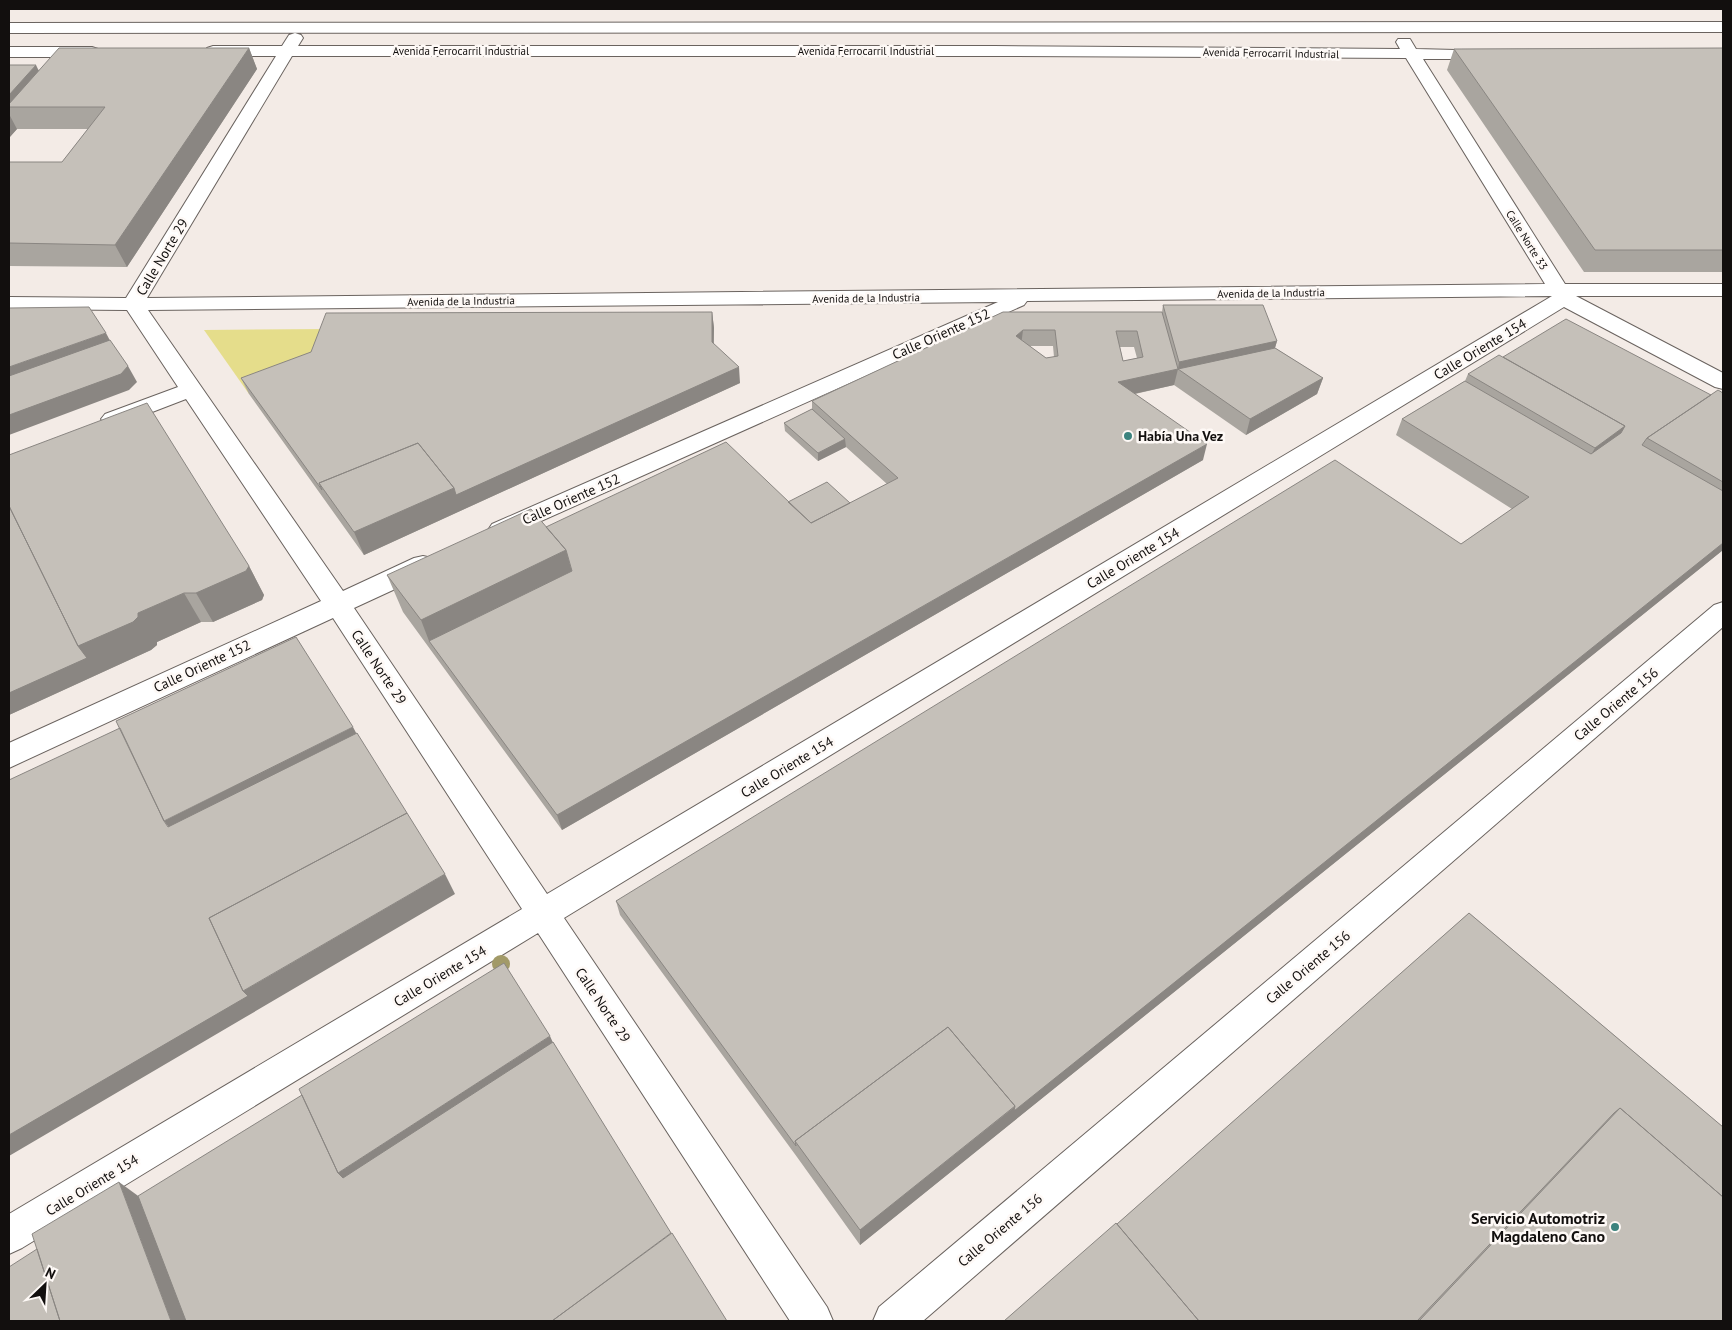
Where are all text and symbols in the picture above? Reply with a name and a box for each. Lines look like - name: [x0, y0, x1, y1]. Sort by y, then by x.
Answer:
- street label: Avenida Ferrocarril Industrial: [393, 44, 530, 58]
- street label: Avenida Ferrocarril Industrial: [798, 44, 935, 58]
- street label: Avenida Ferrocarril Industrial: [1203, 45, 1340, 61]
- street label: Calle Norte 33: [1503, 207, 1551, 273]
- street label: Calle Norte 29: [132, 215, 192, 299]
- street label: Avenida de la Industria: [1217, 285, 1325, 301]
- street label: Avenida de la Industria: [812, 290, 920, 306]
- street label: Avenida de la Industria: [407, 293, 515, 309]
- street label: Calle Oriente 152: [889, 304, 993, 364]
- street label: Calle Oriente 154: [1430, 314, 1530, 384]
- place label: Había Una Vez: [1138, 427, 1223, 445]
- marker: Había Una Vez: [1122, 430, 1134, 442]
- street label: Calle Oriente 152: [519, 469, 623, 529]
- street label: Calle Oriente 154: [1083, 523, 1183, 593]
- street label: Calle Norte 29: [347, 626, 411, 708]
- street label: Calle Oriente 152: [151, 636, 253, 696]
- street label: Calle Oriente 156: [1570, 663, 1662, 745]
- street label: Calle Oriente 154: [737, 732, 837, 802]
- street label: Calle Oriente 156: [1262, 926, 1354, 1008]
- street label: Calle Oriente 154: [390, 941, 490, 1011]
- street label: Calle Norte 29: [571, 964, 635, 1046]
- street label: Calle Oriente 154: [42, 1150, 142, 1220]
- street label: Calle Oriente 156: [954, 1189, 1046, 1271]
- place label: Servicio Automotriz Magdaleno Cano: [1471, 1208, 1605, 1246]
- marker: Servicio Automotriz Magdaleno Cano: [1609, 1221, 1621, 1233]
- north arrow: [20, 1260, 70, 1310]
- text: N: [43, 1263, 58, 1283]

